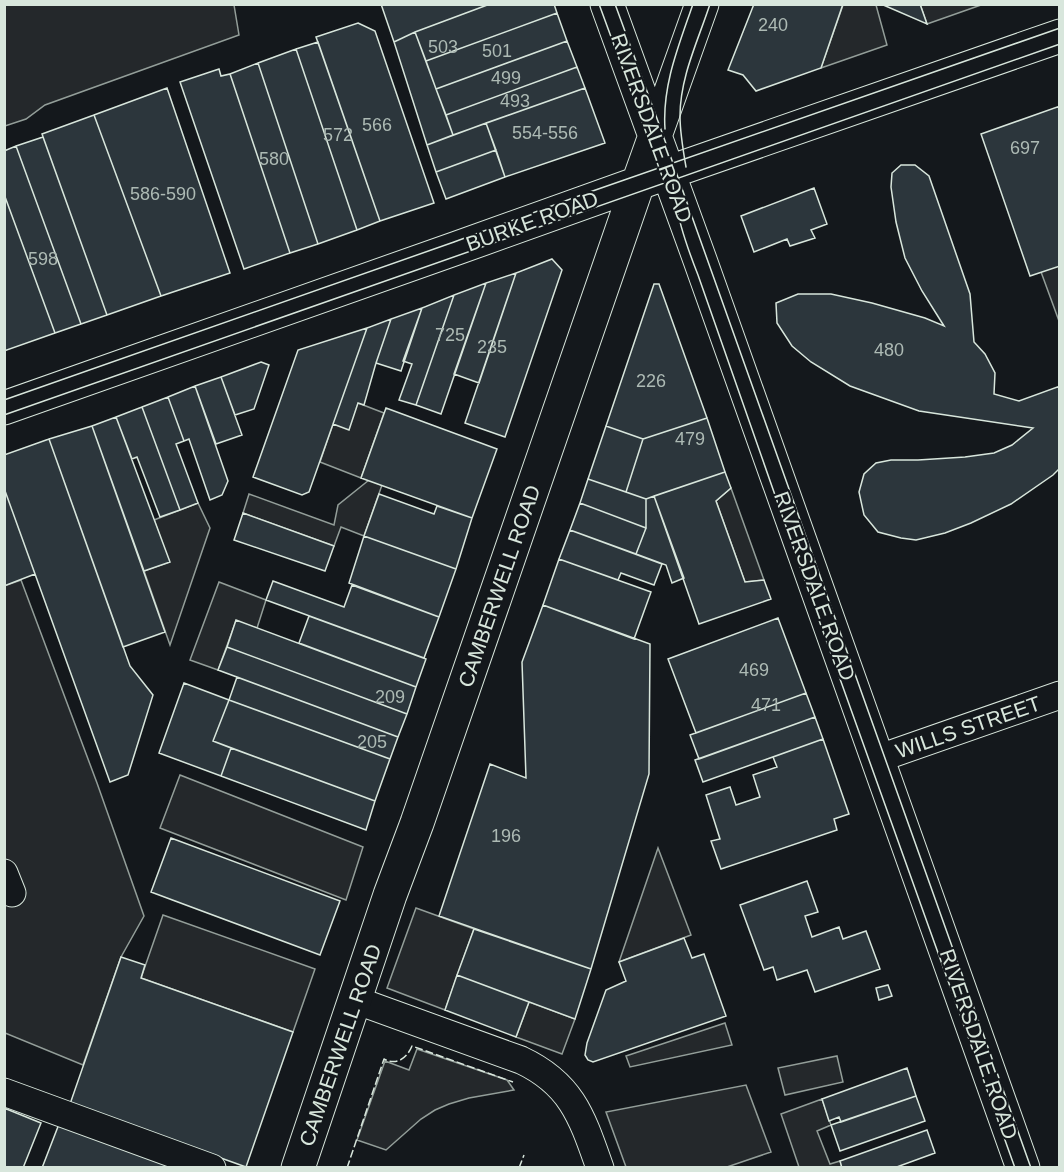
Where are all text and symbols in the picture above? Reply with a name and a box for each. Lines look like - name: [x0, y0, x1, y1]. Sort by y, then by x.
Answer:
- house number: 240: [758, 15, 788, 35]
- street label: RIVERSDALE ROAD: [607, 30, 697, 226]
- house number: 503: [428, 37, 458, 57]
- house number: 501: [482, 41, 512, 61]
- house number: 499: [491, 68, 521, 88]
- house number: 493: [500, 91, 530, 111]
- house number: 566: [362, 115, 392, 135]
- house number: 554-556: [512, 123, 578, 143]
- house number: 572: [323, 125, 353, 145]
- house number: 697: [1010, 138, 1040, 158]
- house number: 580: [259, 149, 289, 169]
- house number: 586-590: [130, 184, 196, 204]
- street label: BURKE ROAD: [463, 186, 601, 256]
- house number: 598: [28, 249, 58, 269]
- house number: 725: [435, 325, 465, 345]
- house number: 235: [477, 337, 507, 357]
- house number: 480: [874, 340, 904, 360]
- house number: 226: [636, 371, 666, 391]
- house number: 479: [675, 429, 705, 449]
- street label: CAMBERWELL ROAD: [454, 482, 544, 690]
- street label: RIVERSDALE ROAD: [770, 488, 860, 684]
- house number: 469: [739, 660, 769, 680]
- house number: 209: [375, 687, 405, 707]
- street label: WILLS STREET: [893, 691, 1044, 763]
- house number: 471: [751, 695, 781, 715]
- house number: 205: [357, 732, 387, 752]
- house number: 196: [491, 826, 521, 846]
- street label: CAMBERWELL ROAD: [295, 941, 385, 1149]
- street label: RIVERSDALE ROAD: [936, 946, 1022, 1142]

